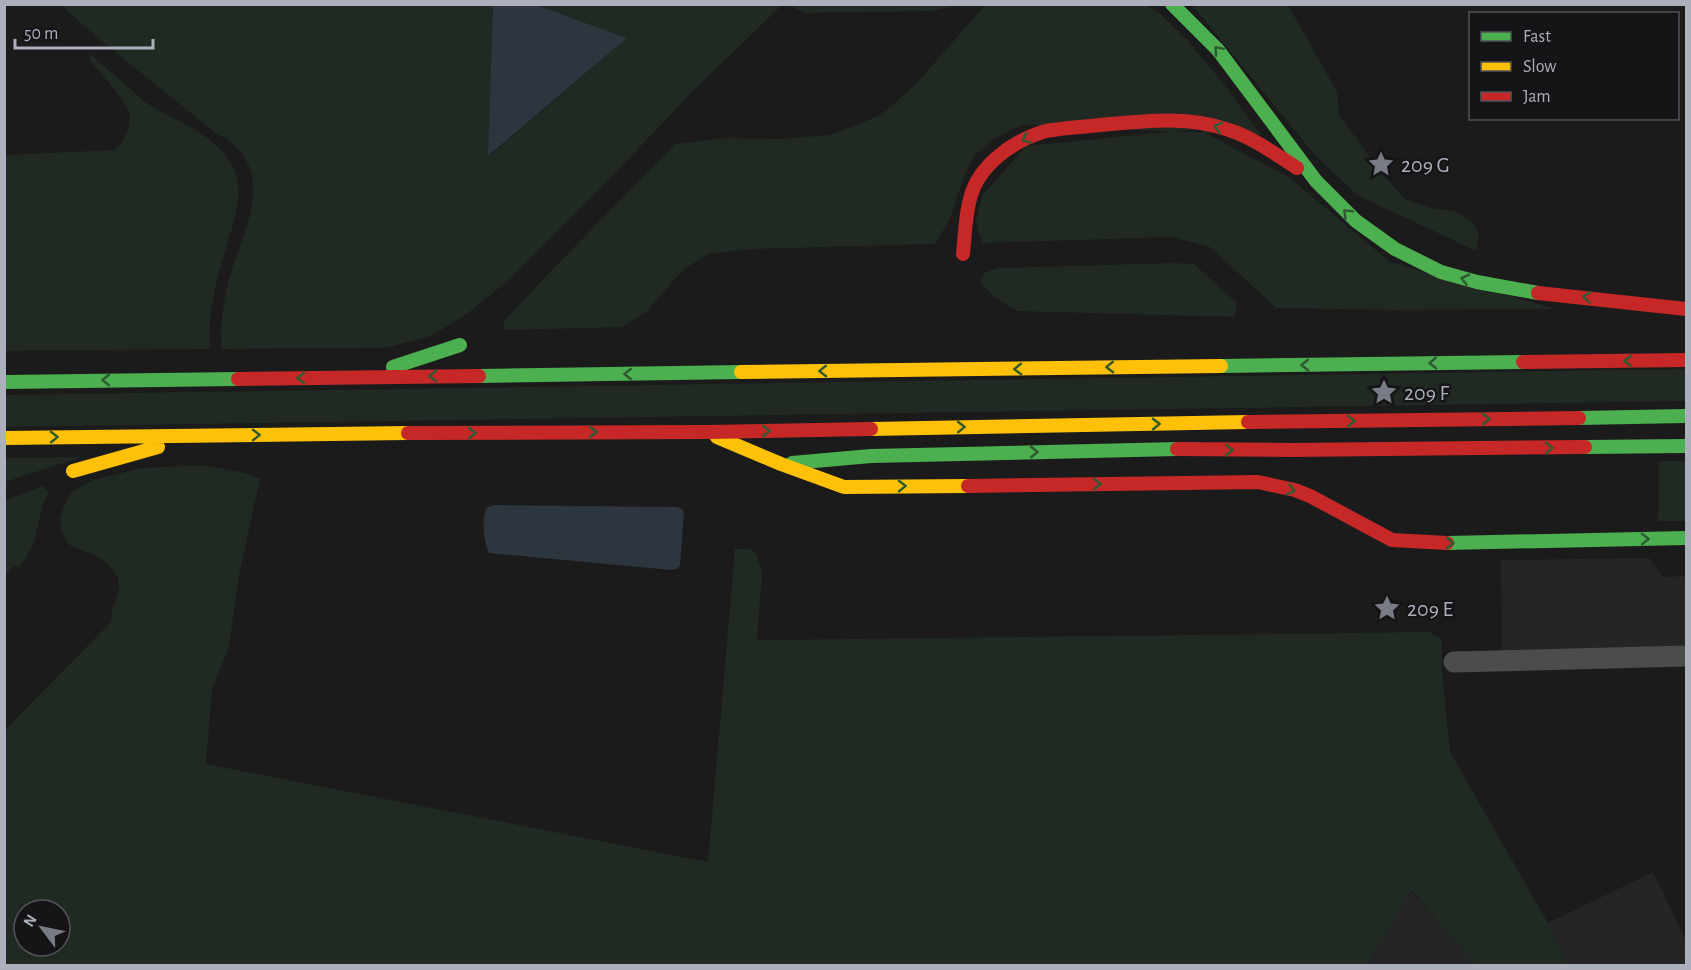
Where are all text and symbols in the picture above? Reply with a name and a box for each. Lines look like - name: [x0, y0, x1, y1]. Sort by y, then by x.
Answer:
- scale bar: [15, 12, 153, 50]
- legend: [1469, 12, 1679, 120]
- text: 50 m: [24, 25, 58, 43]
- text: Fast: [1523, 28, 1551, 46]
- one-way arrow: [1214, 46, 1225, 57]
- text: Slow: [1523, 58, 1556, 76]
- text: Jam: [1523, 88, 1551, 106]
- one-way arrow: [1213, 122, 1223, 135]
- one-way arrow: [1022, 132, 1033, 144]
- place icon: 209 G: [1366, 149, 1396, 179]
- place label: 209 G: [1401, 154, 1450, 176]
- one-way arrow: [1344, 209, 1354, 220]
- one-way arrow: [1460, 274, 1470, 286]
- one-way arrow: [1582, 291, 1591, 304]
- one-way arrow: [1624, 355, 1633, 367]
- one-way arrow: [1429, 357, 1438, 369]
- one-way arrow: [1301, 359, 1310, 371]
- one-way arrow: [1106, 361, 1115, 373]
- one-way arrow: [1013, 362, 1022, 375]
- one-way arrow: [818, 365, 827, 378]
- one-way arrow: [623, 368, 632, 380]
- one-way arrow: [428, 370, 437, 383]
- one-way arrow: [297, 372, 306, 384]
- one-way arrow: [102, 374, 111, 387]
- place icon: 209 F: [1369, 377, 1399, 407]
- place label: 209 F: [1404, 382, 1450, 404]
- one-way arrow: [1481, 413, 1490, 425]
- one-way arrow: [1346, 415, 1355, 427]
- one-way arrow: [1151, 418, 1160, 430]
- one-way arrow: [956, 421, 965, 433]
- one-way arrow: [761, 425, 770, 437]
- one-way arrow: [588, 426, 597, 438]
- one-way arrow: [468, 427, 477, 439]
- one-way arrow: [252, 429, 261, 441]
- one-way arrow: [50, 431, 59, 443]
- one-way arrow: [1545, 442, 1554, 454]
- one-way arrow: [1225, 444, 1234, 456]
- one-way arrow: [1030, 446, 1039, 458]
- one-way arrow: [1093, 478, 1102, 490]
- one-way arrow: [898, 479, 907, 492]
- one-way arrow: [1285, 483, 1296, 495]
- one-way arrow: [1640, 533, 1649, 545]
- one-way arrow: [1445, 537, 1454, 549]
- place icon: 209 E: [1372, 593, 1402, 623]
- place label: 209 E: [1407, 598, 1454, 620]
- north arrow: [12, 898, 72, 958]
- text: N: [20, 912, 40, 930]

